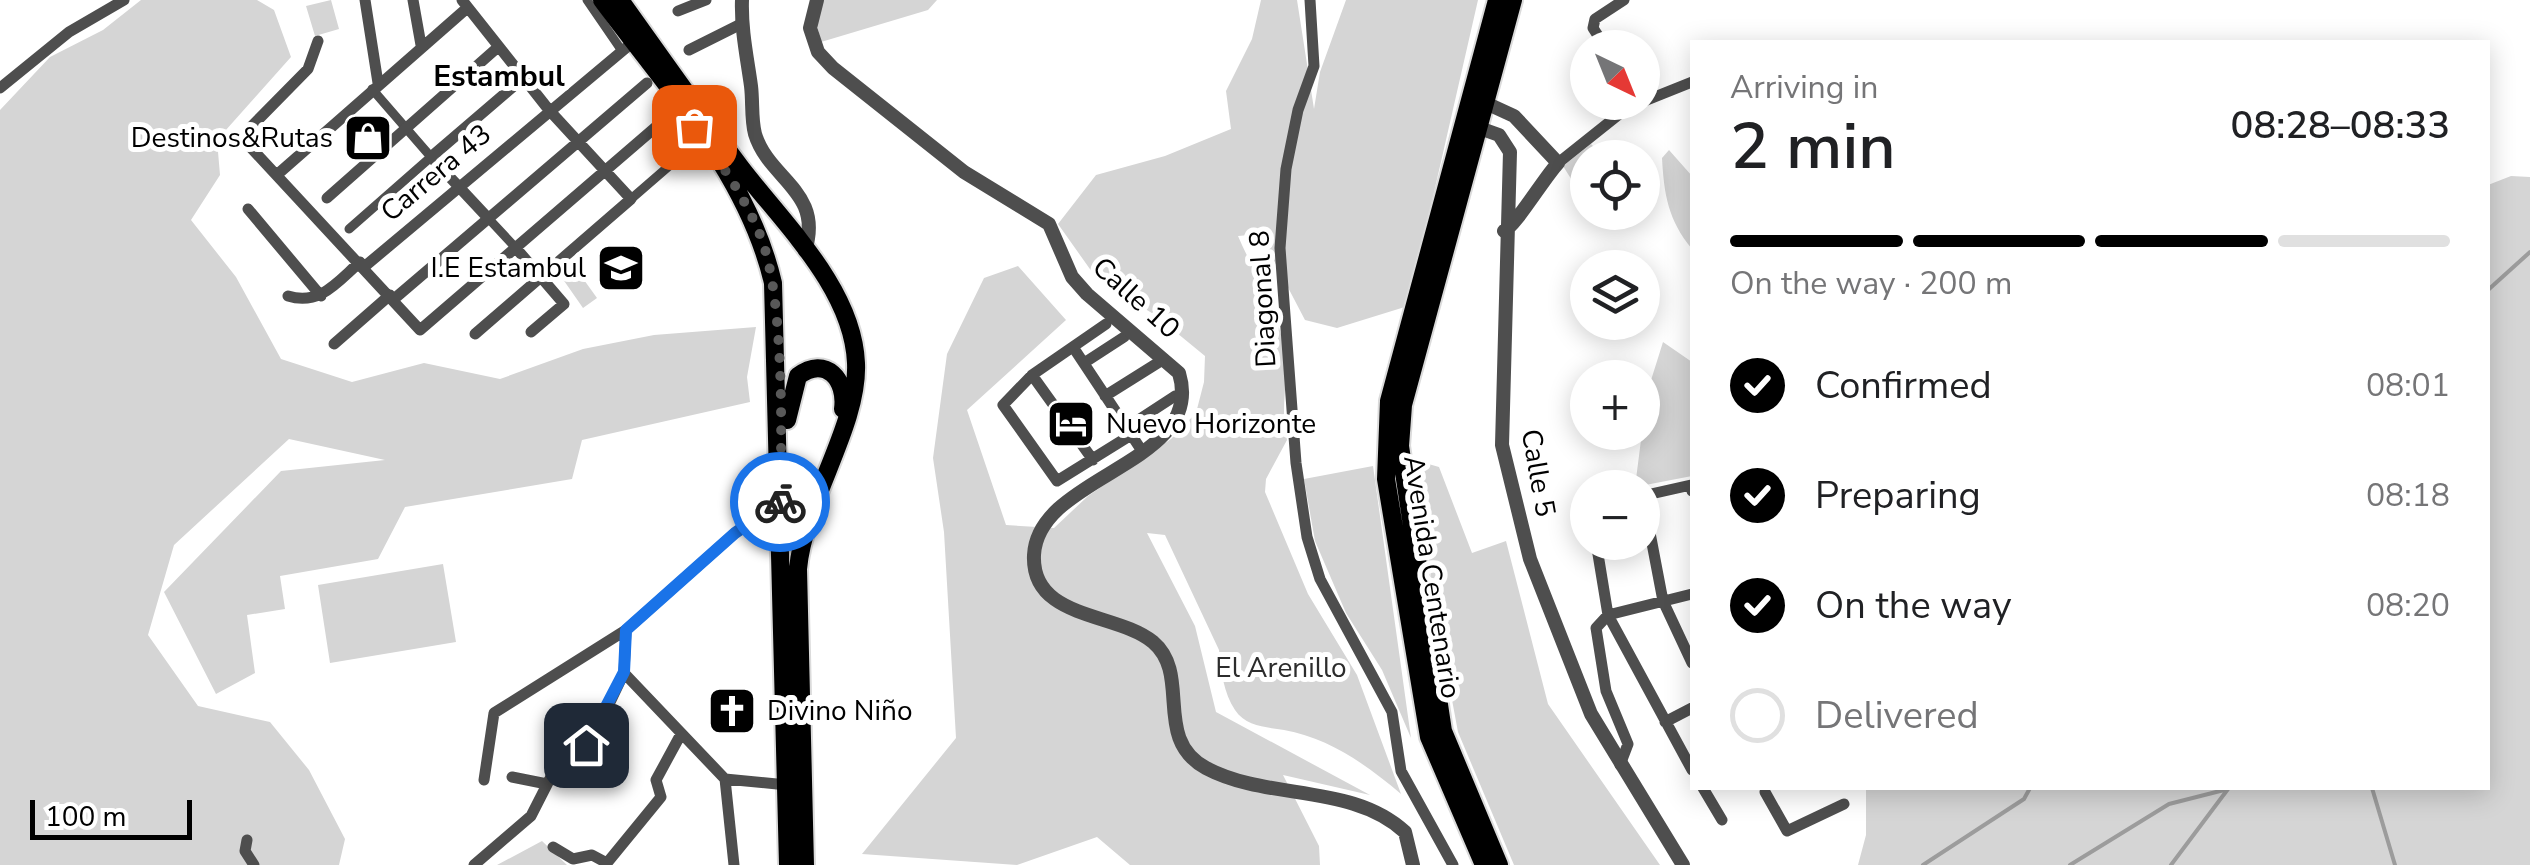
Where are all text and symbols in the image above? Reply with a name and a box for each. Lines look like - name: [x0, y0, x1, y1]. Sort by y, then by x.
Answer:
- north arrow: [1570, 30, 1660, 120]
- map controls: [1570, 30, 1660, 560]
- district label: Estambul: [433, 56, 565, 97]
- text: Arriving in: [1730, 66, 1878, 109]
- pin: [652, 85, 737, 170]
- icon: bag: [667, 100, 722, 155]
- text: 08:28–08:33: [2231, 100, 2450, 151]
- text: 2 min: [1730, 102, 1896, 191]
- shop icon: Destinos&Rutas: [342, 112, 394, 164]
- street label: Carrera 43: [373, 116, 499, 230]
- place label: Destinos&Rutas: [131, 119, 333, 157]
- button: locate: [1570, 140, 1660, 230]
- street label: Diagonal 8: [1240, 230, 1286, 368]
- school or university icon: I.E Estambul: [595, 242, 647, 294]
- place label: I.E Estambul: [431, 249, 587, 287]
- street label: Calle 10: [1084, 249, 1188, 347]
- button: layers: [1570, 250, 1660, 340]
- text: On the way · 200 m: [1730, 262, 2012, 305]
- icon: check: [1730, 358, 1785, 413]
- button: +: [1570, 360, 1660, 450]
- text: Confirmed: [1815, 360, 1992, 411]
- text: 08:01: [2366, 364, 2450, 407]
- hotel icon: Nuevo Horizonte: [1045, 398, 1097, 450]
- place label: Nuevo Horizonte: [1106, 405, 1316, 443]
- street label: Calle 5: [1512, 426, 1564, 520]
- courier: [730, 452, 830, 552]
- street label: Avenida Centenario: [1394, 453, 1470, 701]
- icon: check: [1730, 468, 1785, 523]
- button: −: [1570, 470, 1660, 560]
- text: Preparing: [1815, 470, 1981, 521]
- text: 08:18: [2366, 474, 2450, 517]
- icon: bike: [753, 475, 808, 530]
- icon: check: [1730, 578, 1785, 633]
- text: On the way: [1815, 580, 2011, 631]
- text: 08:20: [2366, 584, 2450, 627]
- park label: El Arenillo: [1215, 649, 1347, 687]
- church icon: Divino Niño: [706, 685, 758, 737]
- text: Delivered: [1815, 690, 1979, 741]
- place label: Divino Niño: [767, 692, 913, 730]
- pin: [544, 703, 629, 788]
- icon: home: [559, 718, 614, 773]
- scale bar: [30, 795, 192, 840]
- text: 100 m: [45, 798, 127, 836]

